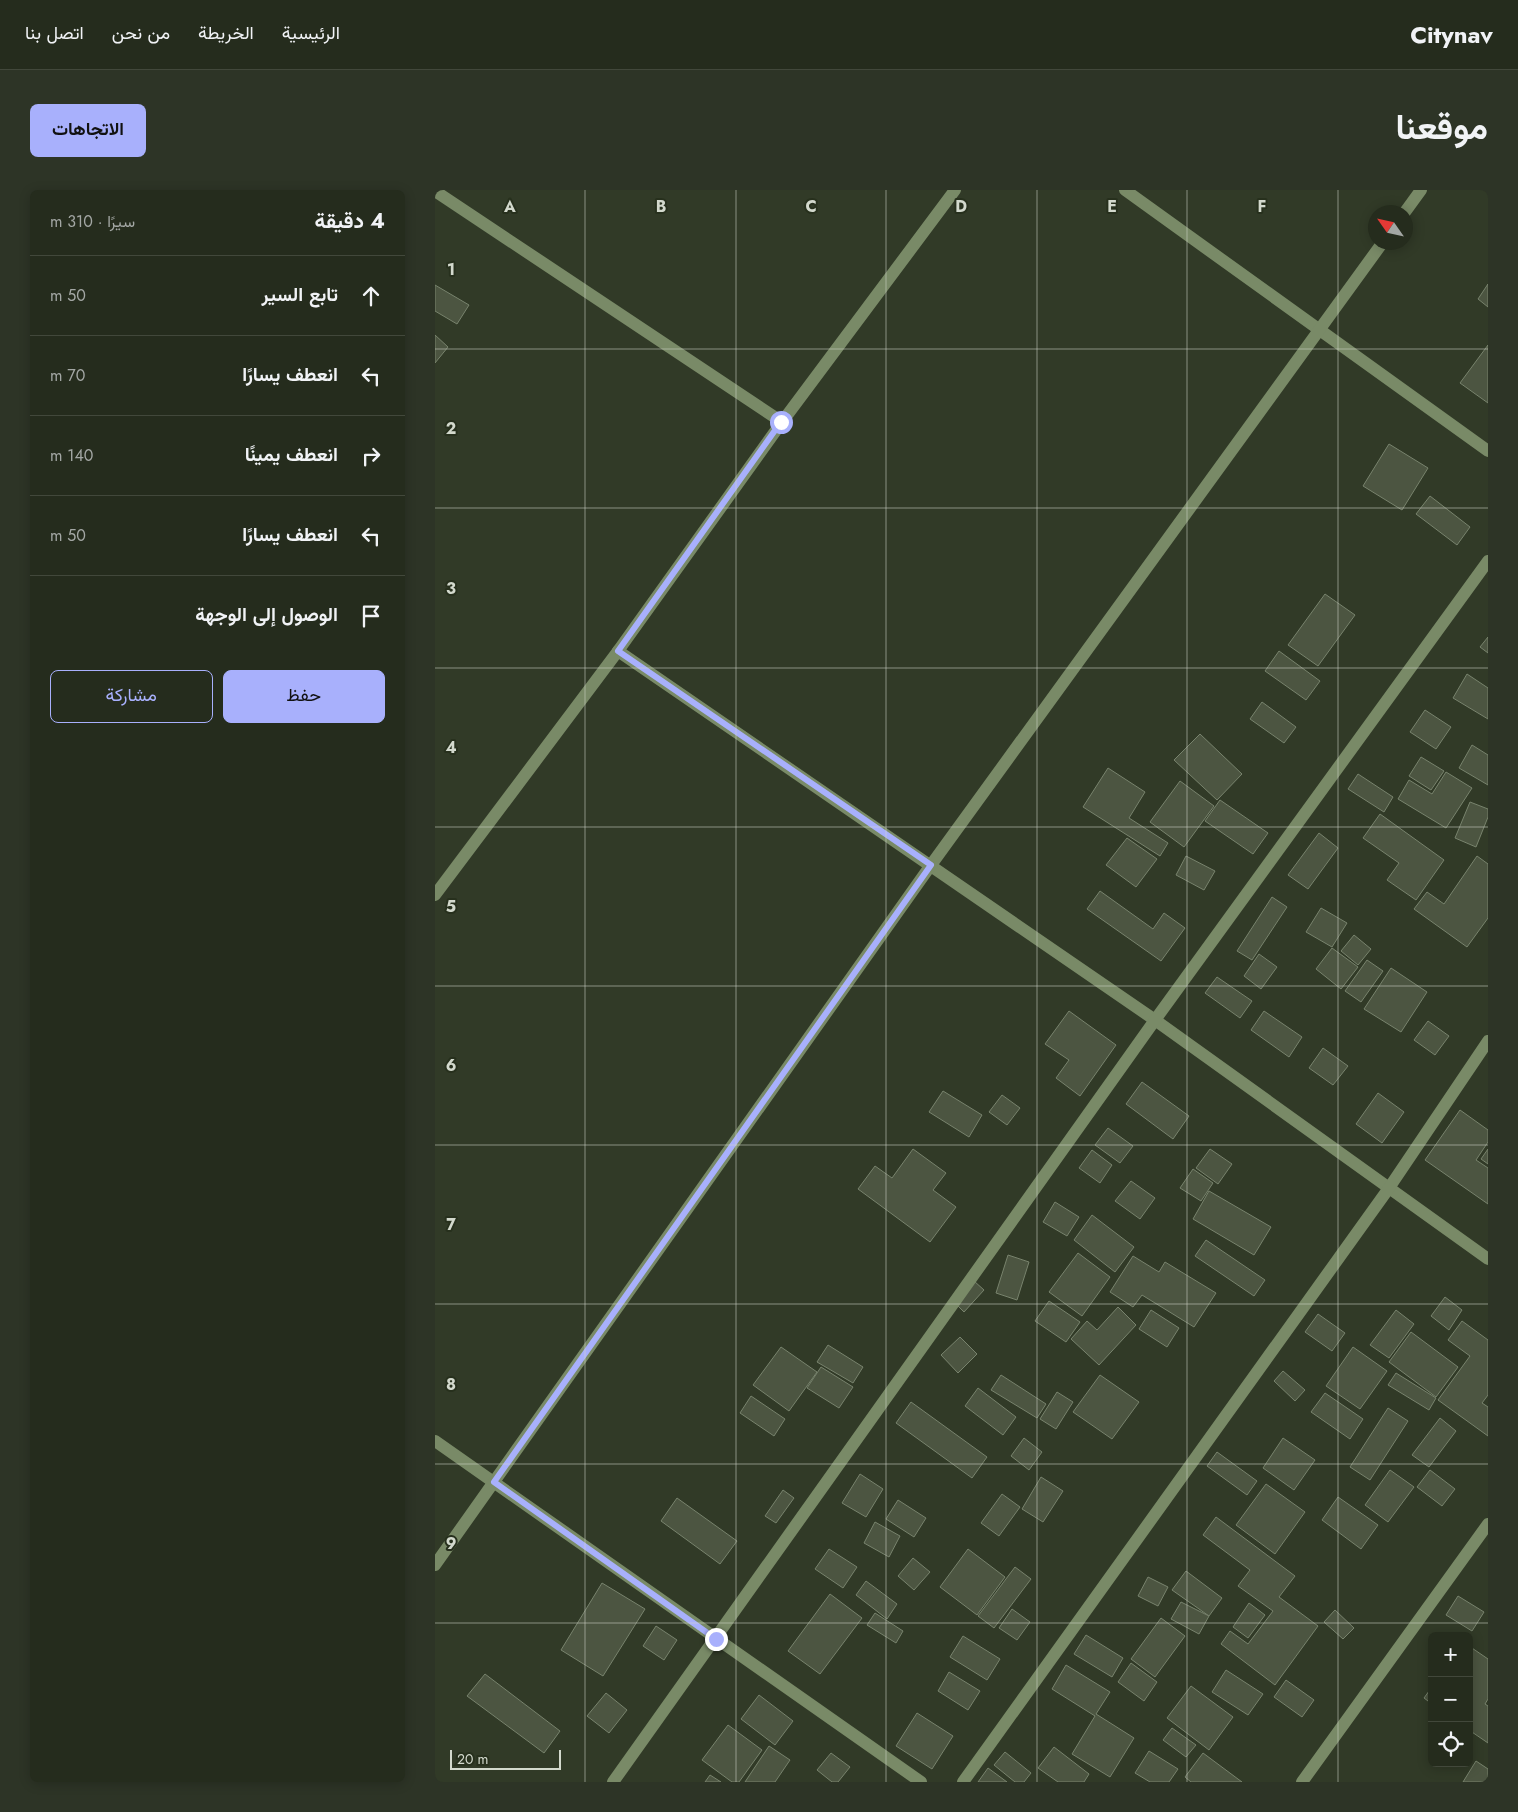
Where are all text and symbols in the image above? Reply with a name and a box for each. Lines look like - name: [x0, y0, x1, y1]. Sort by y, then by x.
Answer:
- text: Citynav: [1410, 17, 1493, 52]
- text: اتصل بنا: [25, 20, 84, 46]
- text: من نحن: [112, 20, 170, 46]
- text: الخريطة: [198, 20, 254, 46]
- text: الرئيسية: [282, 20, 340, 46]
- text: موقعنا: [1395, 102, 1488, 152]
- button: الاتجاهات: [30, 104, 146, 157]
- text: A: [503, 195, 516, 218]
- text: B: [656, 195, 666, 218]
- text: C: [805, 195, 817, 218]
- text: D: [955, 195, 967, 218]
- text: E: [1107, 195, 1117, 218]
- text: F: [1258, 195, 1266, 218]
- north arrow: [1368, 205, 1413, 250]
- text: 4 دقيقة: [315, 206, 385, 236]
- text: سيرًا · 310 m: [50, 210, 135, 233]
- text: 1: [447, 258, 455, 281]
- text: تابع السير: [261, 281, 338, 308]
- icon: ahead: [357, 282, 385, 310]
- text: 50 m: [50, 284, 86, 307]
- text: انعطف يسارًا: [242, 361, 338, 388]
- icon: left: [357, 362, 385, 390]
- text: 70 m: [50, 364, 85, 387]
- route start: [770, 411, 793, 434]
- text: 2: [446, 417, 456, 440]
- text: انعطف يمينًا: [245, 441, 338, 468]
- icon: right: [357, 442, 385, 470]
- text: 140 m: [50, 444, 93, 467]
- text: انعطف يسارًا: [242, 521, 338, 548]
- icon: left: [357, 522, 385, 550]
- text: 50 m: [50, 524, 86, 547]
- text: 3: [446, 577, 456, 600]
- text: الوصول إلى الوجهة: [195, 601, 338, 628]
- icon: arrive: [357, 602, 385, 630]
- button: مشاركة: [50, 670, 213, 723]
- button: حفظ: [223, 670, 385, 723]
- text: 4: [445, 736, 457, 759]
- text: 5: [446, 895, 456, 918]
- text: 6: [446, 1054, 456, 1077]
- text: 7: [446, 1213, 456, 1236]
- text: 8: [446, 1373, 456, 1396]
- text: 9: [446, 1532, 456, 1555]
- route end: [705, 1628, 728, 1651]
- map controls: [1428, 1632, 1473, 1767]
- button: +: [1428, 1632, 1473, 1677]
- button: −: [1428, 1677, 1473, 1722]
- button: locate: [1428, 1722, 1473, 1767]
- scale bar: [450, 1747, 561, 1770]
- text: 20 m: [457, 1749, 489, 1769]

